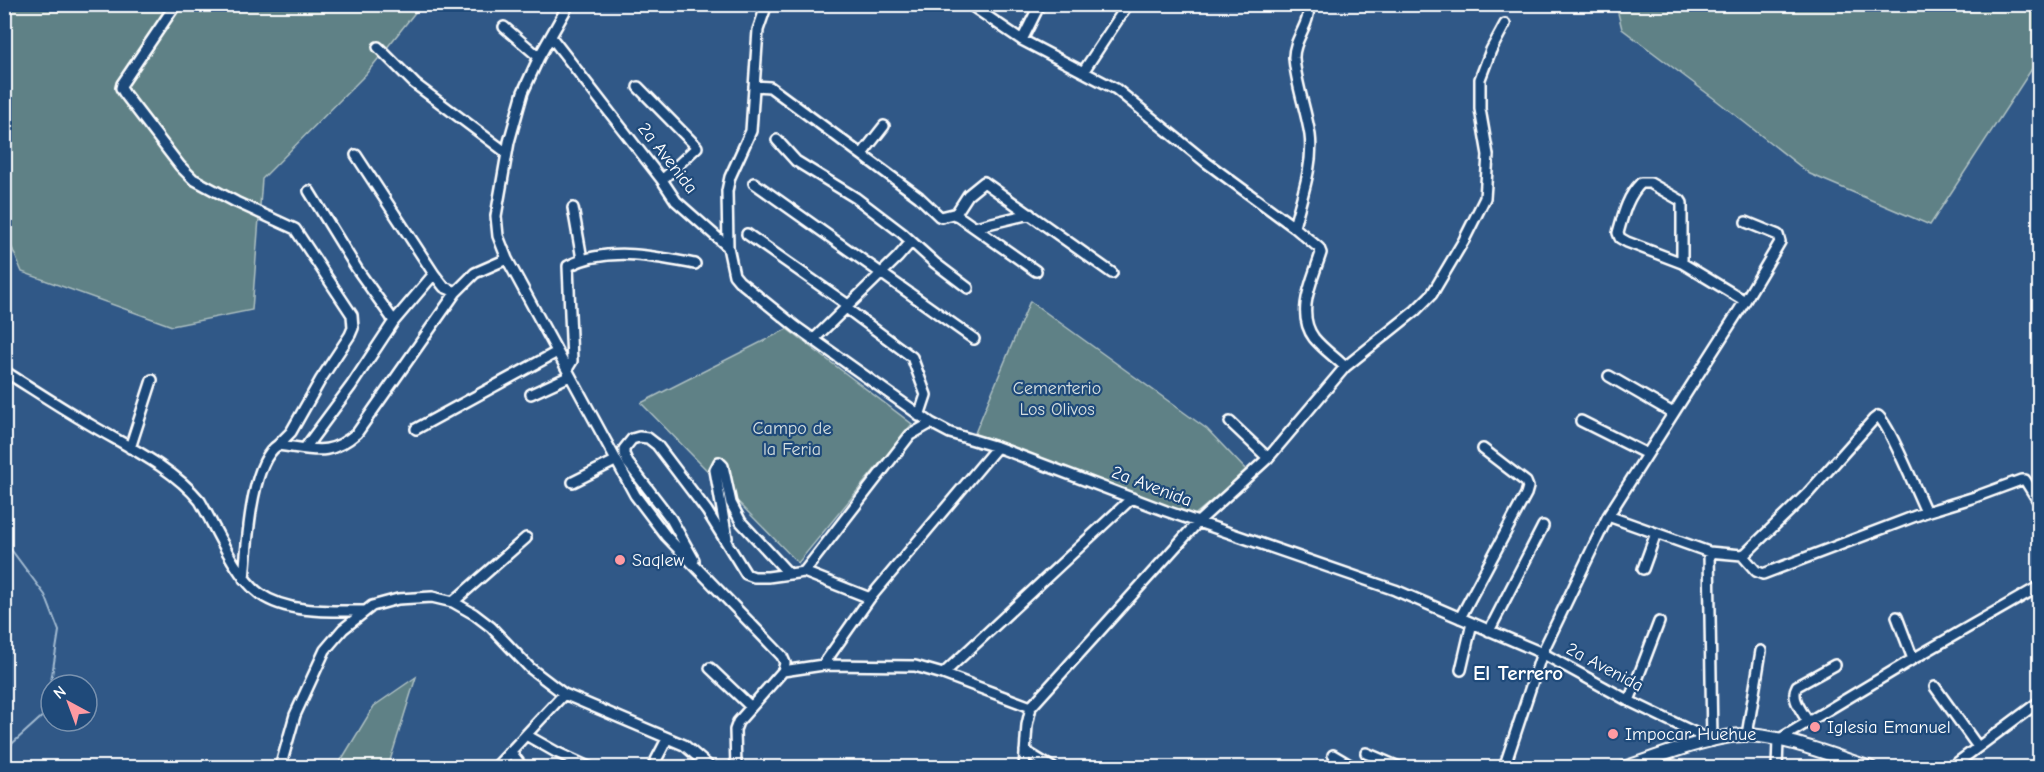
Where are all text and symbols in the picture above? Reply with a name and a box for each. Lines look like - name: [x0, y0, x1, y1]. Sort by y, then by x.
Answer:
- street label: 2a Avenida: [633, 119, 702, 198]
- park label: Cementerio Los Olivos: [1013, 378, 1101, 420]
- park label: Campo de la Feria: [753, 418, 831, 460]
- street label: 2a Avenida: [1109, 462, 1195, 511]
- place label: Saqlew: [632, 550, 685, 571]
- marker: Saqlew: [613, 553, 627, 567]
- street label: 2a Avenida: [1563, 638, 1647, 696]
- district label: El Terrero: [1473, 661, 1563, 685]
- north arrow: [39, 673, 99, 733]
- text: N: [50, 682, 70, 703]
- place label: Iglesia Emanuel: [1827, 717, 1951, 738]
- marker: Iglesia Emanuel: [1808, 720, 1822, 734]
- place label: Impocar Huehue: [1625, 724, 1756, 745]
- marker: Impocar Huehue: [1606, 727, 1620, 741]

